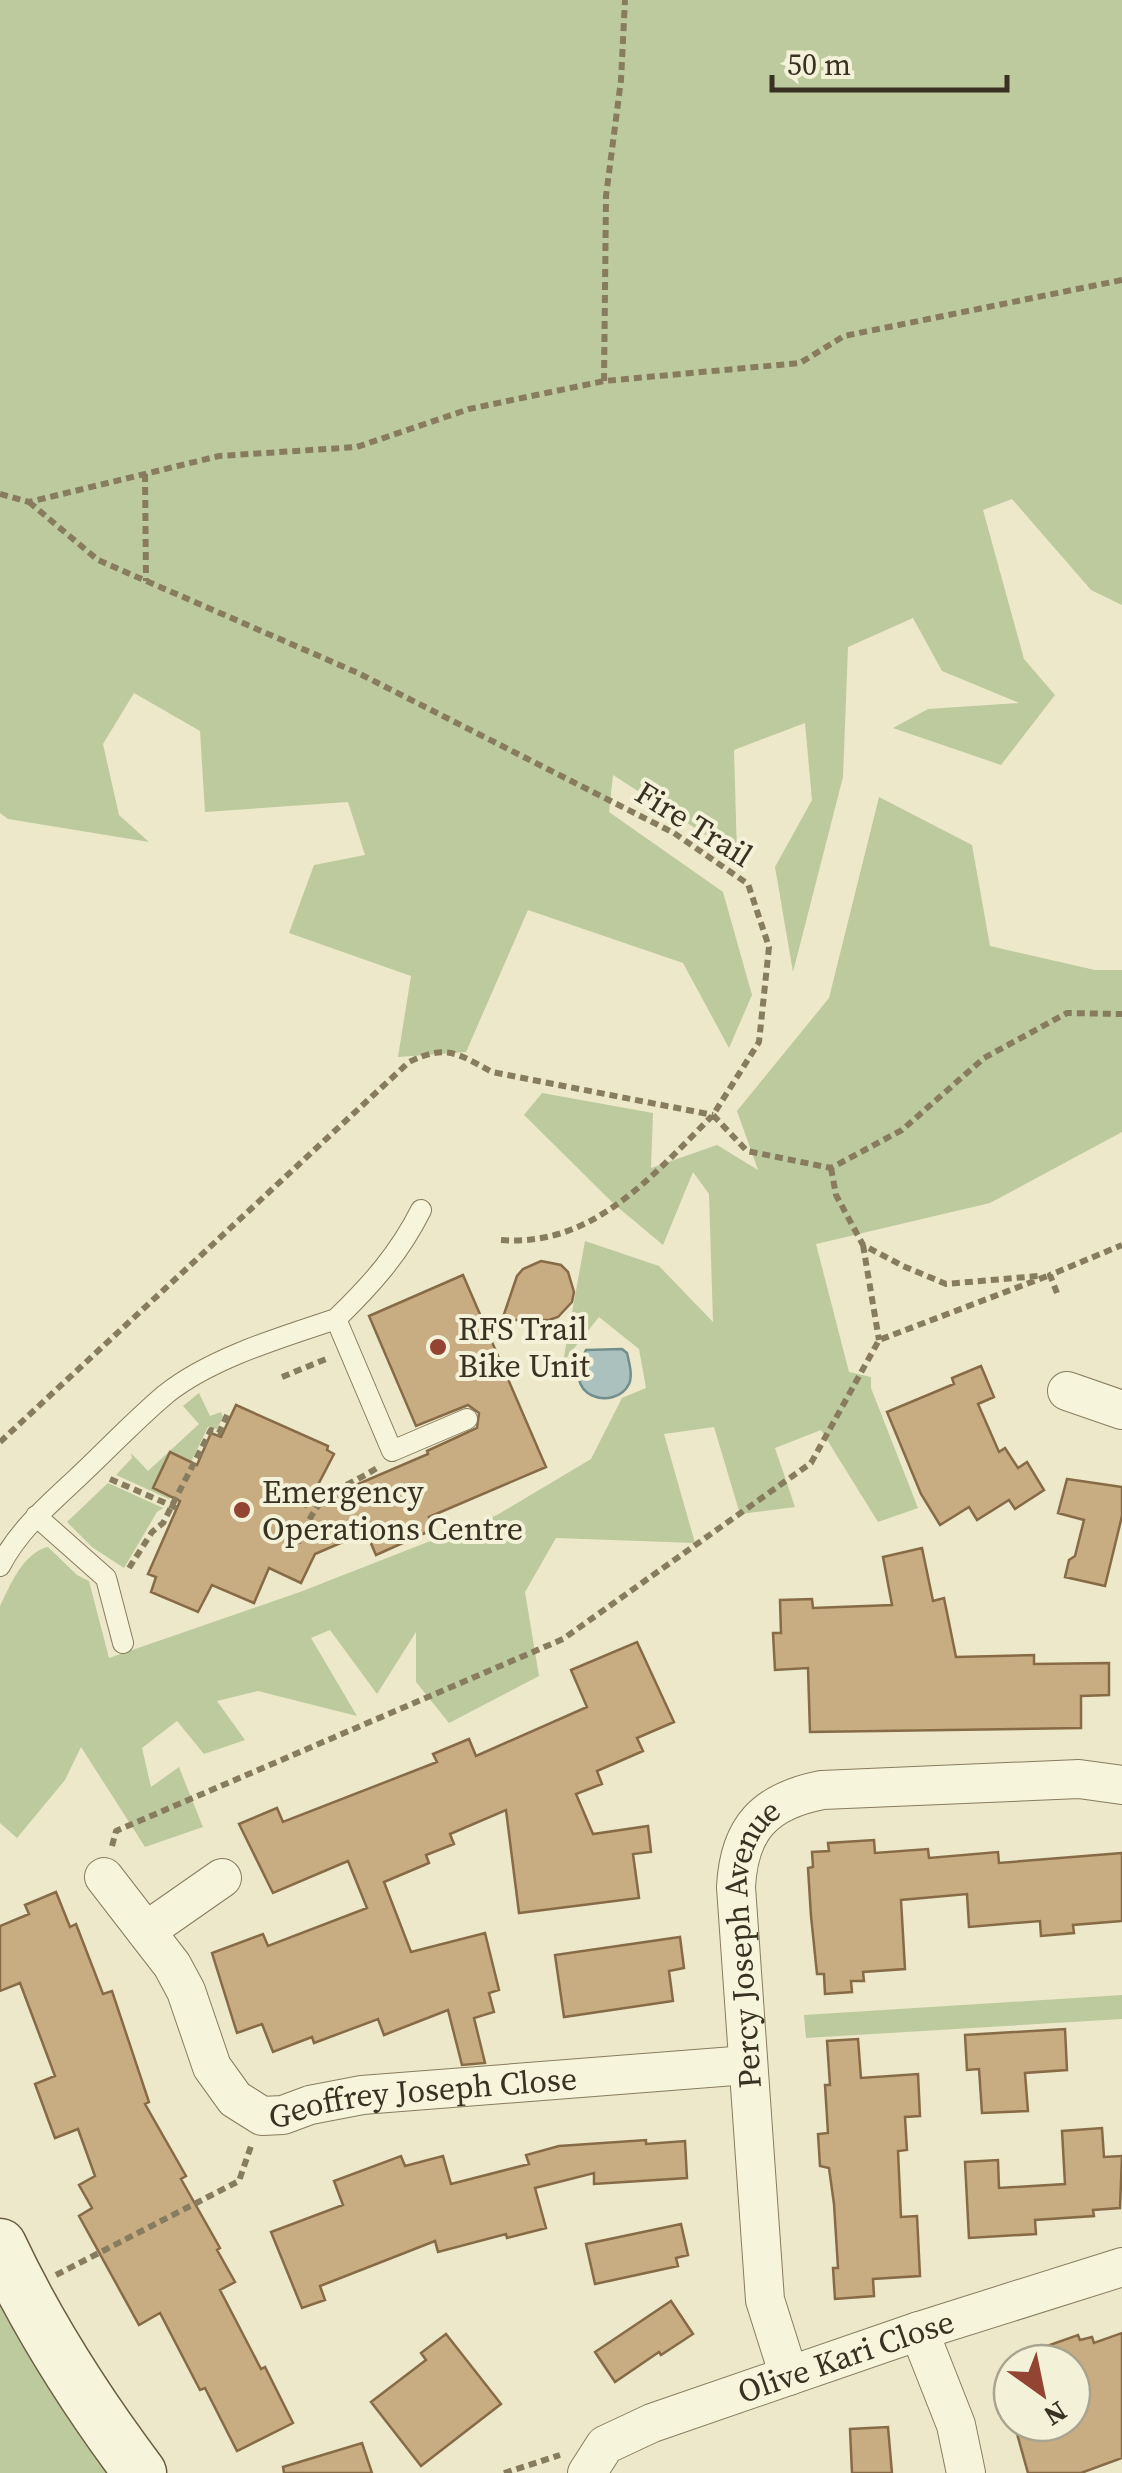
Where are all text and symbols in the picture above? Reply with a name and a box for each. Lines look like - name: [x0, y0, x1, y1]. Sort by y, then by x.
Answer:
- scale bar: [772, 30, 1007, 92]
- text: 50 m: [787, 44, 851, 85]
- street label: Fire Trail: [627, 771, 761, 877]
- place label: RFS Trail Bike Unit: [458, 1307, 591, 1388]
- marker: RFS Trail Bike Unit: [427, 1336, 449, 1358]
- place label: Emergency Operations Centre: [262, 1470, 523, 1551]
- marker: Emergency Operations Centre: [231, 1499, 253, 1521]
- street label: Percy Joseph Avenue: [713, 1788, 789, 2090]
- street label: Geoffrey Joseph Close: [268, 2056, 579, 2138]
- street label: Olive Kari Close: [732, 2299, 959, 2414]
- north arrow: [992, 2343, 1092, 2443]
- text: N: [1037, 2392, 1075, 2435]

